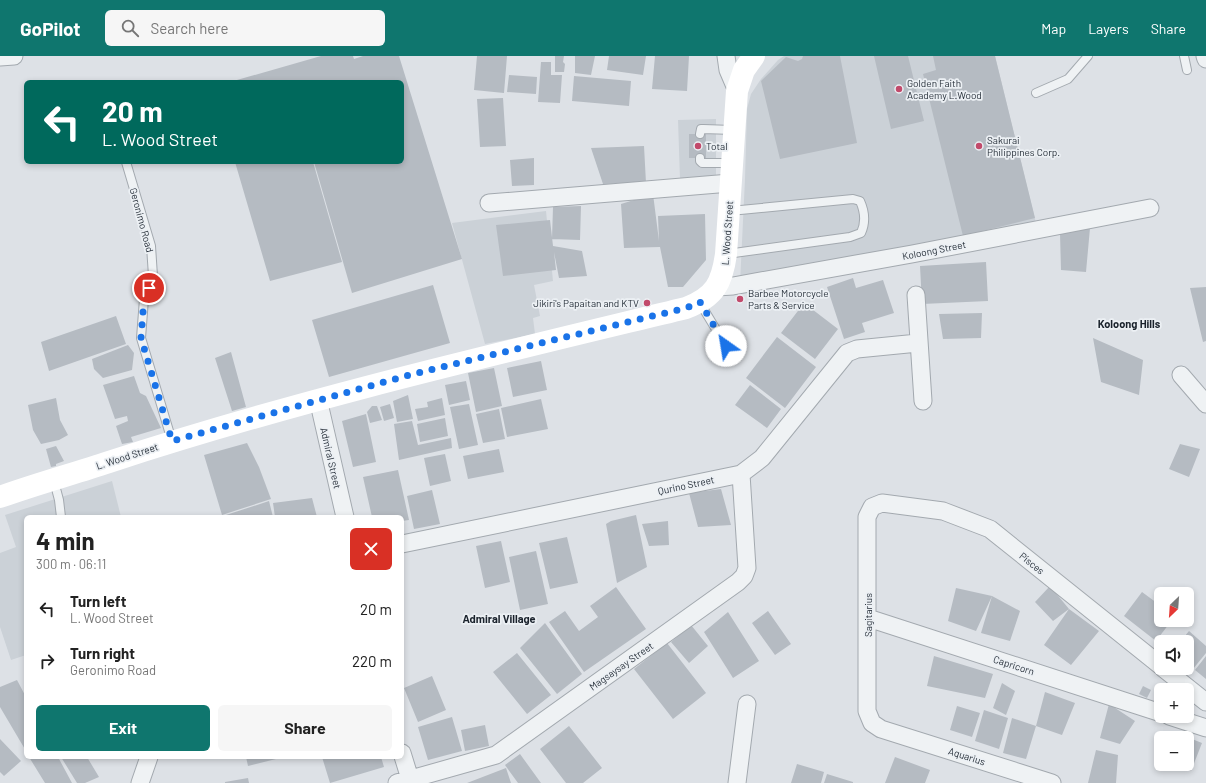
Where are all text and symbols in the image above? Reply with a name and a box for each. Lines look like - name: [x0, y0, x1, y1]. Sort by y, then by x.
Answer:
- search box: [105, 10, 385, 46]
- text: GoPilot: [20, 17, 81, 40]
- icon: search: [119, 17, 141, 39]
- text: Search here: [151, 19, 229, 37]
- text: Map: [1041, 20, 1066, 37]
- text: Layers: [1088, 20, 1129, 37]
- text: Share: [1151, 20, 1186, 37]
- place label: Golden Faith Academy L.Wood: [907, 77, 982, 101]
- marker: Golden Faith Academy L.Wood: [894, 84, 904, 94]
- text: 20 m: [102, 94, 163, 128]
- icon: left: [36, 96, 88, 148]
- text: L. Wood Street: [102, 128, 218, 150]
- place label: Sakurai Philippines Corp.: [987, 134, 1060, 158]
- place label: Total: [706, 140, 727, 152]
- marker: Total: [693, 141, 703, 151]
- marker: Sakurai Philippines Corp.: [974, 141, 984, 151]
- street label: Geronimo Road: [128, 186, 156, 254]
- street label: L. Wood Street: [719, 200, 735, 266]
- street label: Koloong Street: [901, 238, 967, 262]
- pin: [132, 271, 166, 305]
- icon: arrive: [138, 277, 160, 299]
- place label: Barbee Motorcycle Parts & Service: [748, 287, 829, 311]
- marker: Barbee Motorcycle Parts & Service: [735, 294, 745, 304]
- place label: Jikiri's Papaitan and KTV: [533, 297, 639, 309]
- marker: Jikiri's Papaitan and KTV: [642, 298, 652, 308]
- district label: Koloong Hills: [1098, 317, 1161, 330]
- position arrow: [705, 325, 747, 367]
- street label: Admiral Street: [318, 426, 344, 490]
- street label: L. Wood Street: [95, 440, 160, 472]
- street label: Qurino Street: [657, 473, 716, 497]
- text: 4 min: [36, 526, 95, 555]
- button: close: [350, 528, 392, 570]
- street label: Pisces: [1017, 549, 1047, 577]
- text: 300 m · 06:11: [36, 556, 106, 572]
- north arrow: [1154, 587, 1194, 627]
- map controls: [1154, 587, 1194, 771]
- text: Turn left: [70, 592, 126, 610]
- street label: Sagitarius: [862, 593, 874, 637]
- icon: left: [36, 598, 58, 620]
- text: 20 m: [360, 600, 392, 618]
- text: L. Wood Street: [70, 610, 154, 626]
- district label: Admiral Village: [462, 612, 536, 625]
- button: sound: [1154, 635, 1194, 675]
- street label: Magsaysay Street: [587, 639, 656, 693]
- text: Turn right: [70, 644, 135, 662]
- icon: right: [36, 650, 58, 672]
- text: 220 m: [352, 652, 392, 670]
- street label: Capricorn: [992, 653, 1036, 677]
- text: Geronimo Road: [70, 662, 156, 678]
- button: +: [1154, 683, 1194, 723]
- button: Exit: [36, 705, 210, 751]
- button: Share: [218, 705, 392, 751]
- button: −: [1154, 731, 1194, 771]
- street label: Aquarius: [947, 744, 987, 768]

